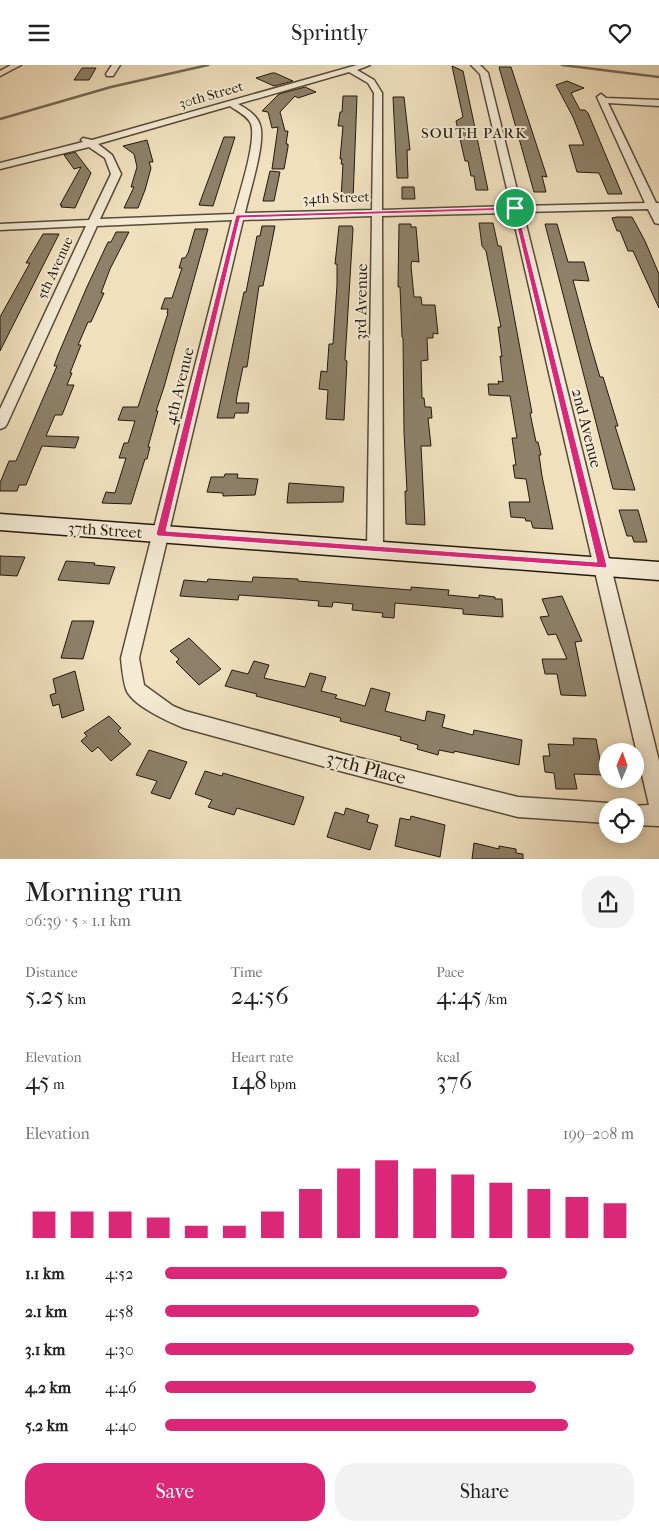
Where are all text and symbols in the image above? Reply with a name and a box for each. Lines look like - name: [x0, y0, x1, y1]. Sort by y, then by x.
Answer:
- icon: menu: [25, 19, 53, 47]
- icon: heart: [606, 19, 634, 47]
- text: Sprintly: [291, 20, 368, 46]
- street label: 30th Street: [177, 78, 245, 112]
- district label: SOUTH PARK: [421, 124, 527, 142]
- pin: [494, 187, 536, 229]
- street label: 34th Street: [302, 188, 370, 208]
- icon: arrive: [501, 194, 529, 222]
- street label: 5th Avenue: [33, 234, 77, 302]
- street label: 3rd Avenue: [351, 263, 371, 341]
- street label: 4th Avenue: [160, 345, 198, 427]
- street label: 2nd Avenue: [568, 386, 606, 470]
- street label: 37th Street: [67, 518, 143, 542]
- north arrow: [599, 743, 644, 787]
- map controls: [599, 743, 644, 843]
- street label: 37th Place: [324, 747, 408, 789]
- button: locate: [599, 798, 644, 843]
- text: Morning run: [25, 875, 182, 908]
- button: share: [582, 876, 634, 928]
- text: 06:39 · 5 × 1.1 km: [25, 911, 131, 930]
- text: Distance: [25, 964, 78, 981]
- text: Time: [231, 964, 262, 981]
- text: Pace: [436, 964, 464, 981]
- text: 5.25: [25, 981, 64, 1010]
- text: 24:56: [231, 981, 289, 1010]
- text: 4:45: [436, 981, 482, 1010]
- text: km: [64, 991, 86, 1008]
- text: /km: [482, 991, 507, 1008]
- text: Elevation: [25, 1049, 82, 1066]
- text: Heart rate: [231, 1049, 293, 1066]
- text: kcal: [436, 1049, 460, 1066]
- text: 45: [25, 1066, 50, 1095]
- text: 148: [231, 1066, 267, 1095]
- text: 376: [436, 1066, 472, 1095]
- text: m: [50, 1076, 65, 1093]
- text: bpm: [267, 1076, 296, 1093]
- text: Elevation: [25, 1124, 90, 1143]
- text: 199–208 m: [563, 1124, 634, 1143]
- text: 1.1 km: [25, 1264, 64, 1283]
- text: 4:52: [105, 1264, 133, 1283]
- text: 2.1 km: [25, 1302, 67, 1321]
- text: 4:58: [105, 1302, 133, 1321]
- text: 3.1 km: [25, 1340, 65, 1359]
- text: 4:30: [105, 1340, 134, 1359]
- text: 4.2 km: [25, 1378, 71, 1397]
- text: 4:46: [105, 1378, 136, 1397]
- text: 5.2 km: [25, 1416, 68, 1435]
- text: 4:40: [105, 1416, 137, 1435]
- button: Save: [25, 1463, 325, 1521]
- button: Share: [335, 1463, 634, 1521]

